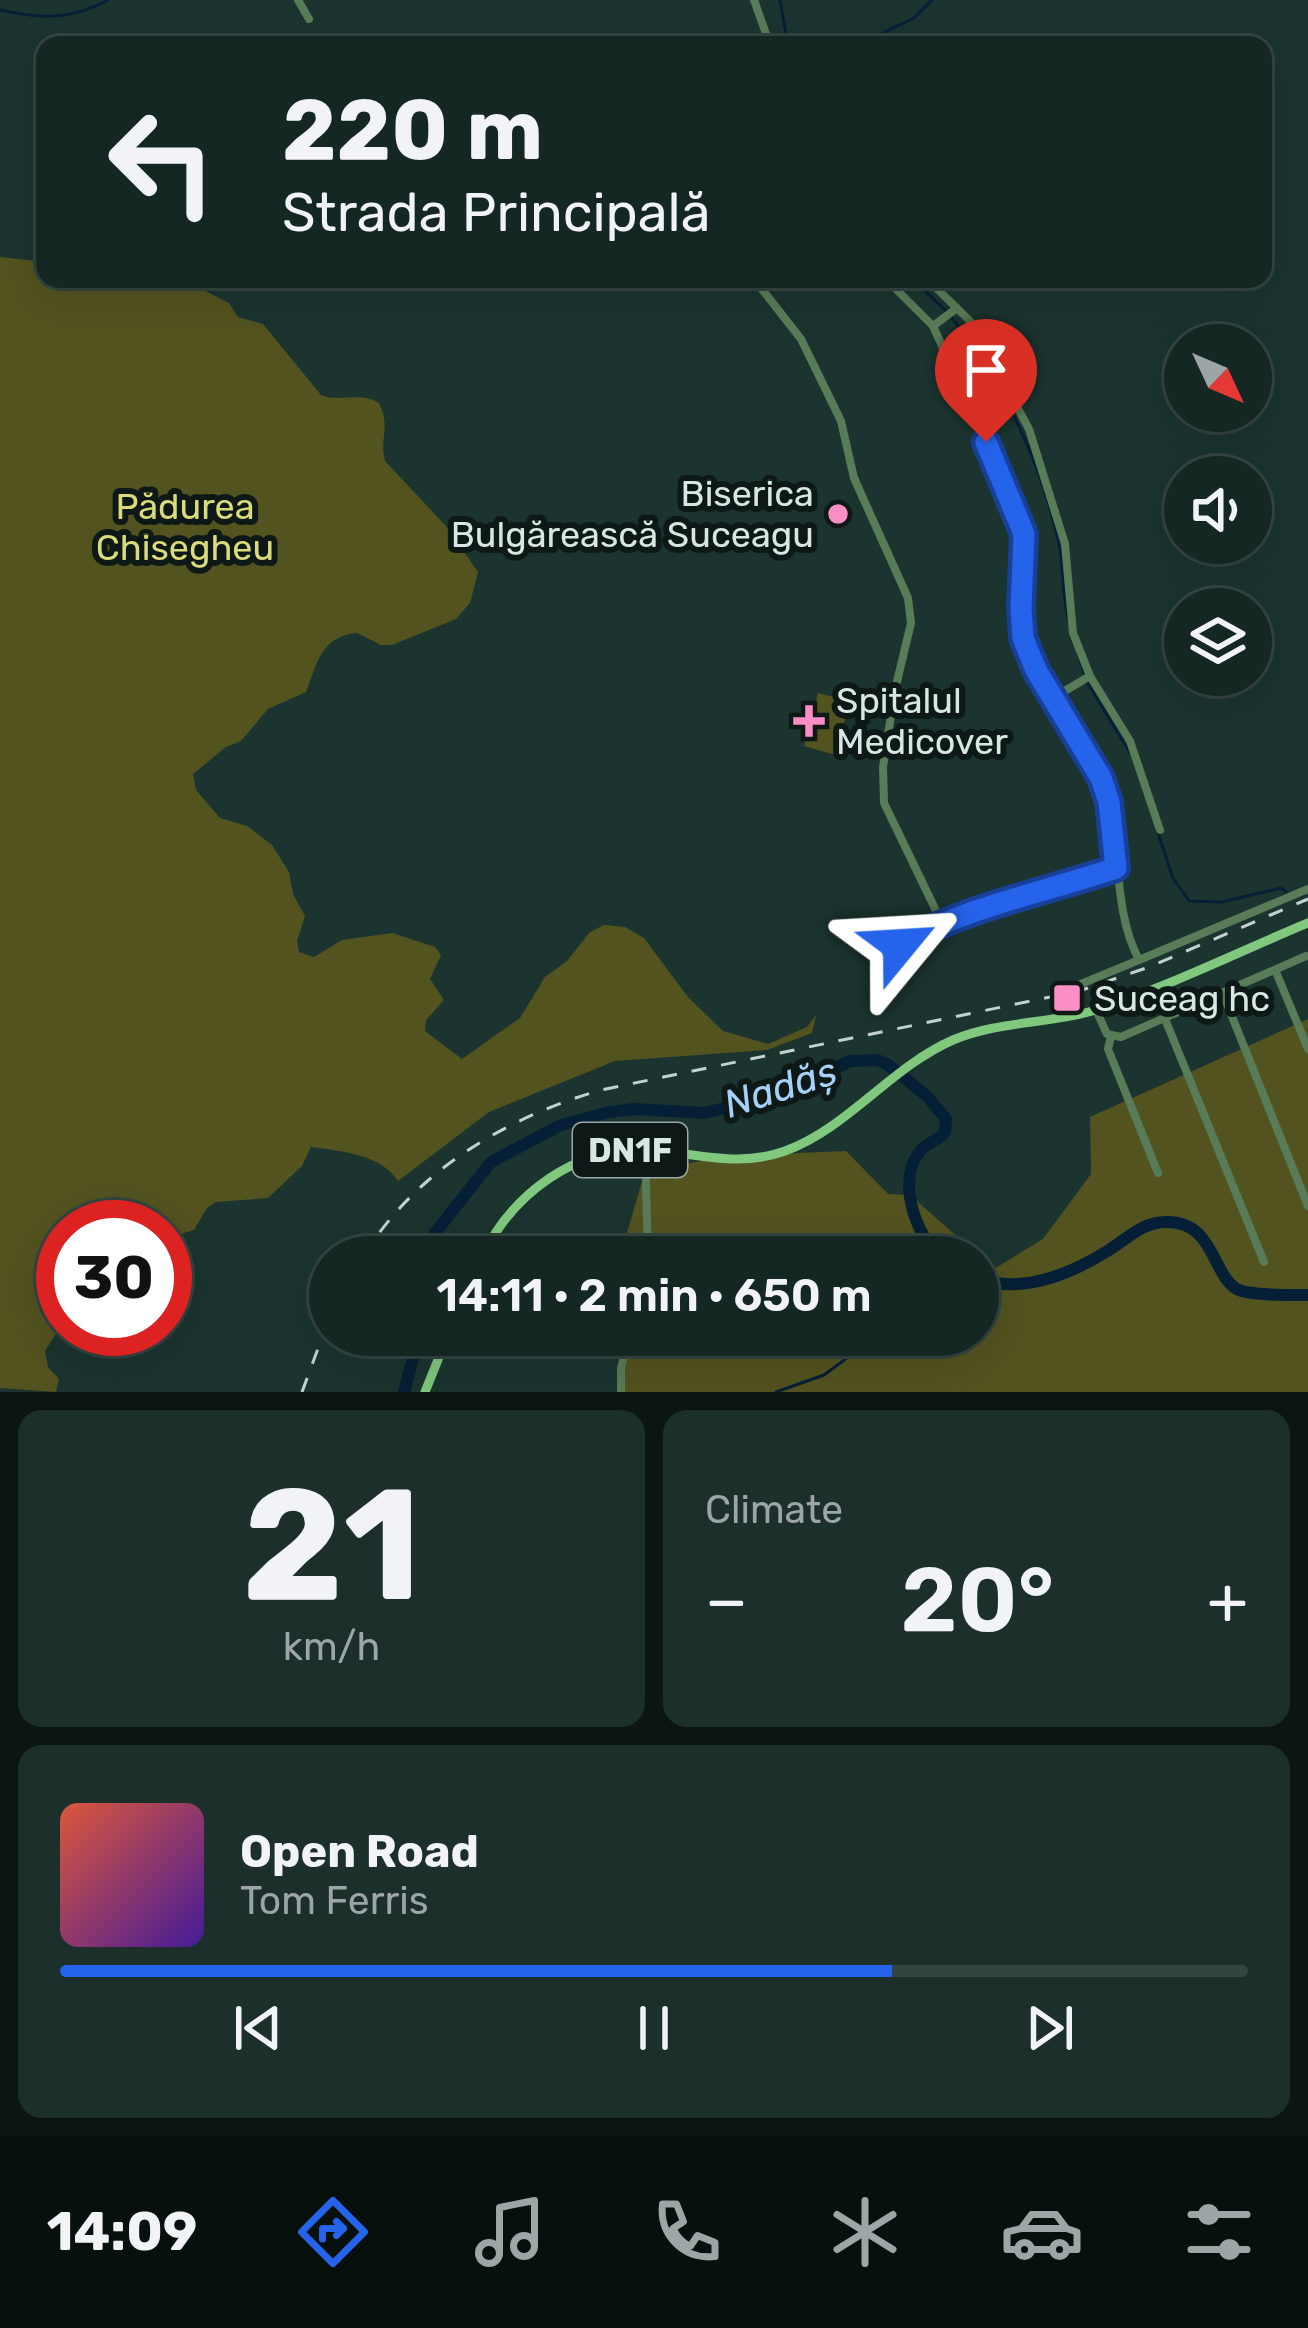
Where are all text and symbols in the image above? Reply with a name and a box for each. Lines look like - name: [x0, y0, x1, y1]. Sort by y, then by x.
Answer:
- text: 220 m: [282, 80, 543, 180]
- icon: left: [84, 84, 240, 240]
- text: Strada Principală: [282, 181, 711, 245]
- pin: [935, 319, 1037, 442]
- north arrow: [1164, 324, 1272, 432]
- map controls: [1164, 324, 1272, 696]
- icon: arrive: [953, 337, 1019, 403]
- button: sound: [1164, 456, 1272, 564]
- place label: Biserica Bulgărească Suceagu: [451, 472, 814, 556]
- park label: Pădurea Chisegheu: [96, 485, 274, 569]
- marker: Biserica Bulgărească Suceagu: [825, 501, 851, 527]
- button: layers: [1164, 588, 1272, 696]
- place label: Spitalul Medicover: [836, 679, 1008, 763]
- marker: Spitalul Medicover: [793, 705, 825, 737]
- position arrow: [837, 882, 963, 1008]
- place label: Suceag hc: [1094, 977, 1270, 1020]
- marker: Suceag hc: [1051, 982, 1083, 1014]
- water label: Nadăș: [718, 1048, 843, 1128]
- road number: DN1F: [573, 1123, 687, 1177]
- speed limit sign: 30: [36, 1200, 192, 1356]
- text: 14:11 · 2 min · 650 m: [436, 1269, 872, 1322]
- text: 21: [242, 1453, 421, 1638]
- text: Climate: [705, 1487, 843, 1533]
- text: 20°: [901, 1547, 1054, 1654]
- text: −: [705, 1561, 748, 1640]
- text: +: [1207, 1561, 1248, 1640]
- text: km/h: [283, 1624, 380, 1670]
- text: Open Road: [240, 1825, 479, 1878]
- text: Tom Ferris: [240, 1878, 429, 1924]
- icon: previous: [225, 1995, 291, 2061]
- icon: pause: [621, 1995, 687, 2061]
- icon: next: [1017, 1995, 1083, 2061]
- icon: directions: [291, 2190, 375, 2274]
- icon: music: [468, 2190, 552, 2274]
- icon: phone: [645, 2190, 729, 2274]
- icon: climate: [823, 2190, 907, 2274]
- icon: car: [1000, 2190, 1084, 2274]
- icon: filters: [1177, 2190, 1261, 2274]
- text: 14:09: [47, 2200, 197, 2264]

